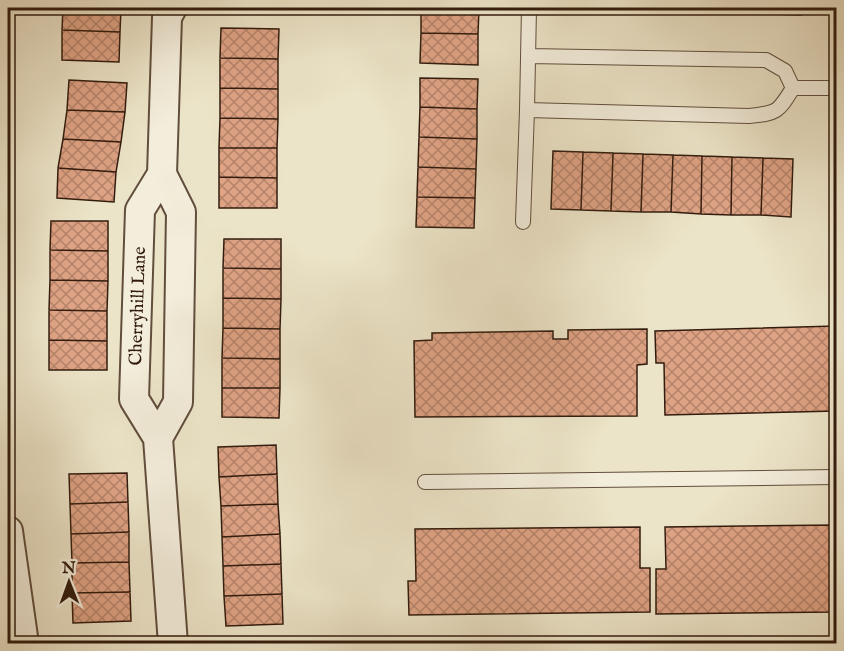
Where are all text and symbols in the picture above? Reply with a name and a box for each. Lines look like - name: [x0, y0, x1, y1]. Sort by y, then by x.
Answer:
- street label: Cherryhill Lane: [125, 246, 152, 366]
- north arrow: [39, 552, 99, 612]
- text: N: [61, 559, 76, 579]

